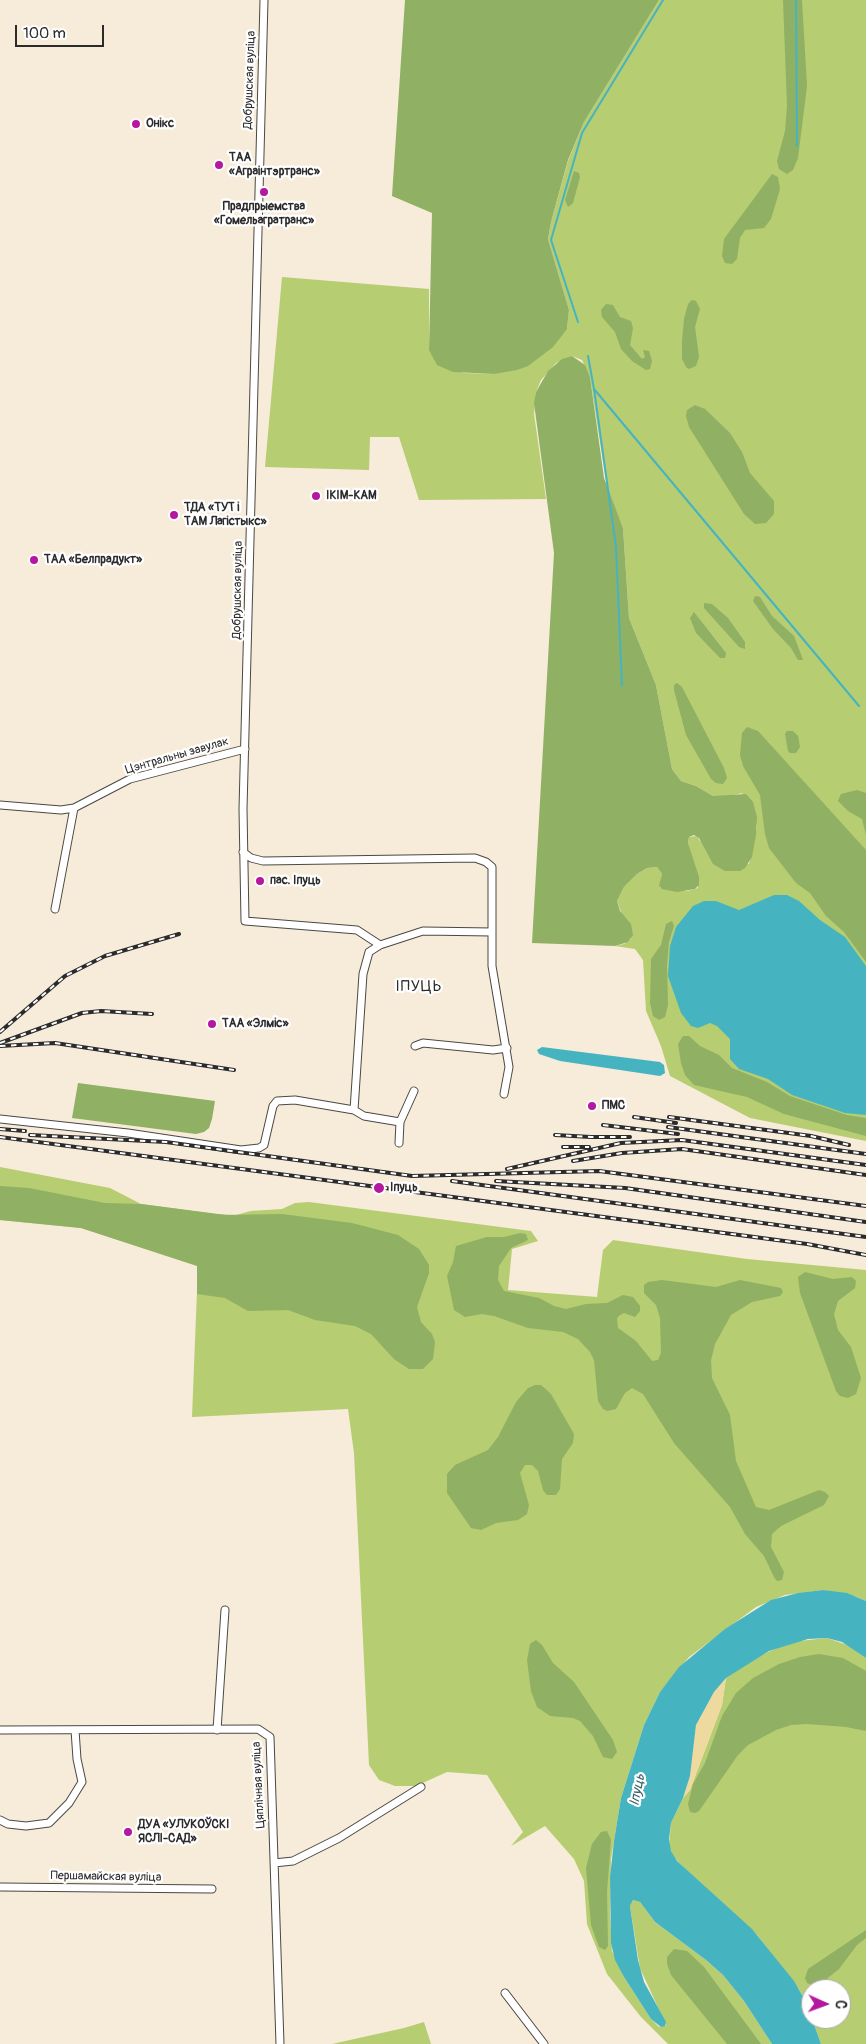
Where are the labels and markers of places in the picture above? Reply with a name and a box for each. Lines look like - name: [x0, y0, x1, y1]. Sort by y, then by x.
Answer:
- place label: Онікс: [146, 117, 174, 131]
- marker: Онікс: [130, 118, 142, 130]
- place label: ТАА «Аграінтэртранс»: [229, 151, 320, 179]
- marker: ТАА «Аграінтэртранс»: [213, 159, 225, 171]
- marker: Прадпрыемства «Гомельагратранс»: [258, 186, 270, 198]
- place label: Прадпрыемства «Гомельагратранс»: [214, 200, 314, 228]
- place label: ІКІМ-КАМ: [326, 489, 377, 503]
- marker: ІКІМ-КАМ: [310, 490, 322, 502]
- place label: ТДА «ТУТ і ТАМ Лагістыкс»: [184, 501, 267, 529]
- marker: ТДА «ТУТ і ТАМ Лагістыкс»: [168, 509, 180, 521]
- place label: ТАА «Белпрадукт»: [44, 553, 142, 567]
- marker: ТАА «Белпрадукт»: [28, 554, 40, 566]
- place label: пас. Іпуць: [270, 874, 321, 888]
- marker: пас. Іпуць: [254, 875, 266, 887]
- place label: ТАА «Элміс»: [222, 1017, 289, 1031]
- marker: ТАА «Элміс»: [206, 1018, 218, 1030]
- place label: ПМС: [602, 1099, 625, 1113]
- marker: ПМС: [586, 1100, 598, 1112]
- marker: Іпуць: [372, 1181, 386, 1195]
- place label: Іпуць: [390, 1181, 418, 1195]
- place label: ДУА «УЛУКОЎСКІ ЯСЛІ-САД»: [138, 1818, 229, 1846]
- marker: ДУА «УЛУКОЎСКІ ЯСЛІ-САД»: [122, 1826, 134, 1838]

